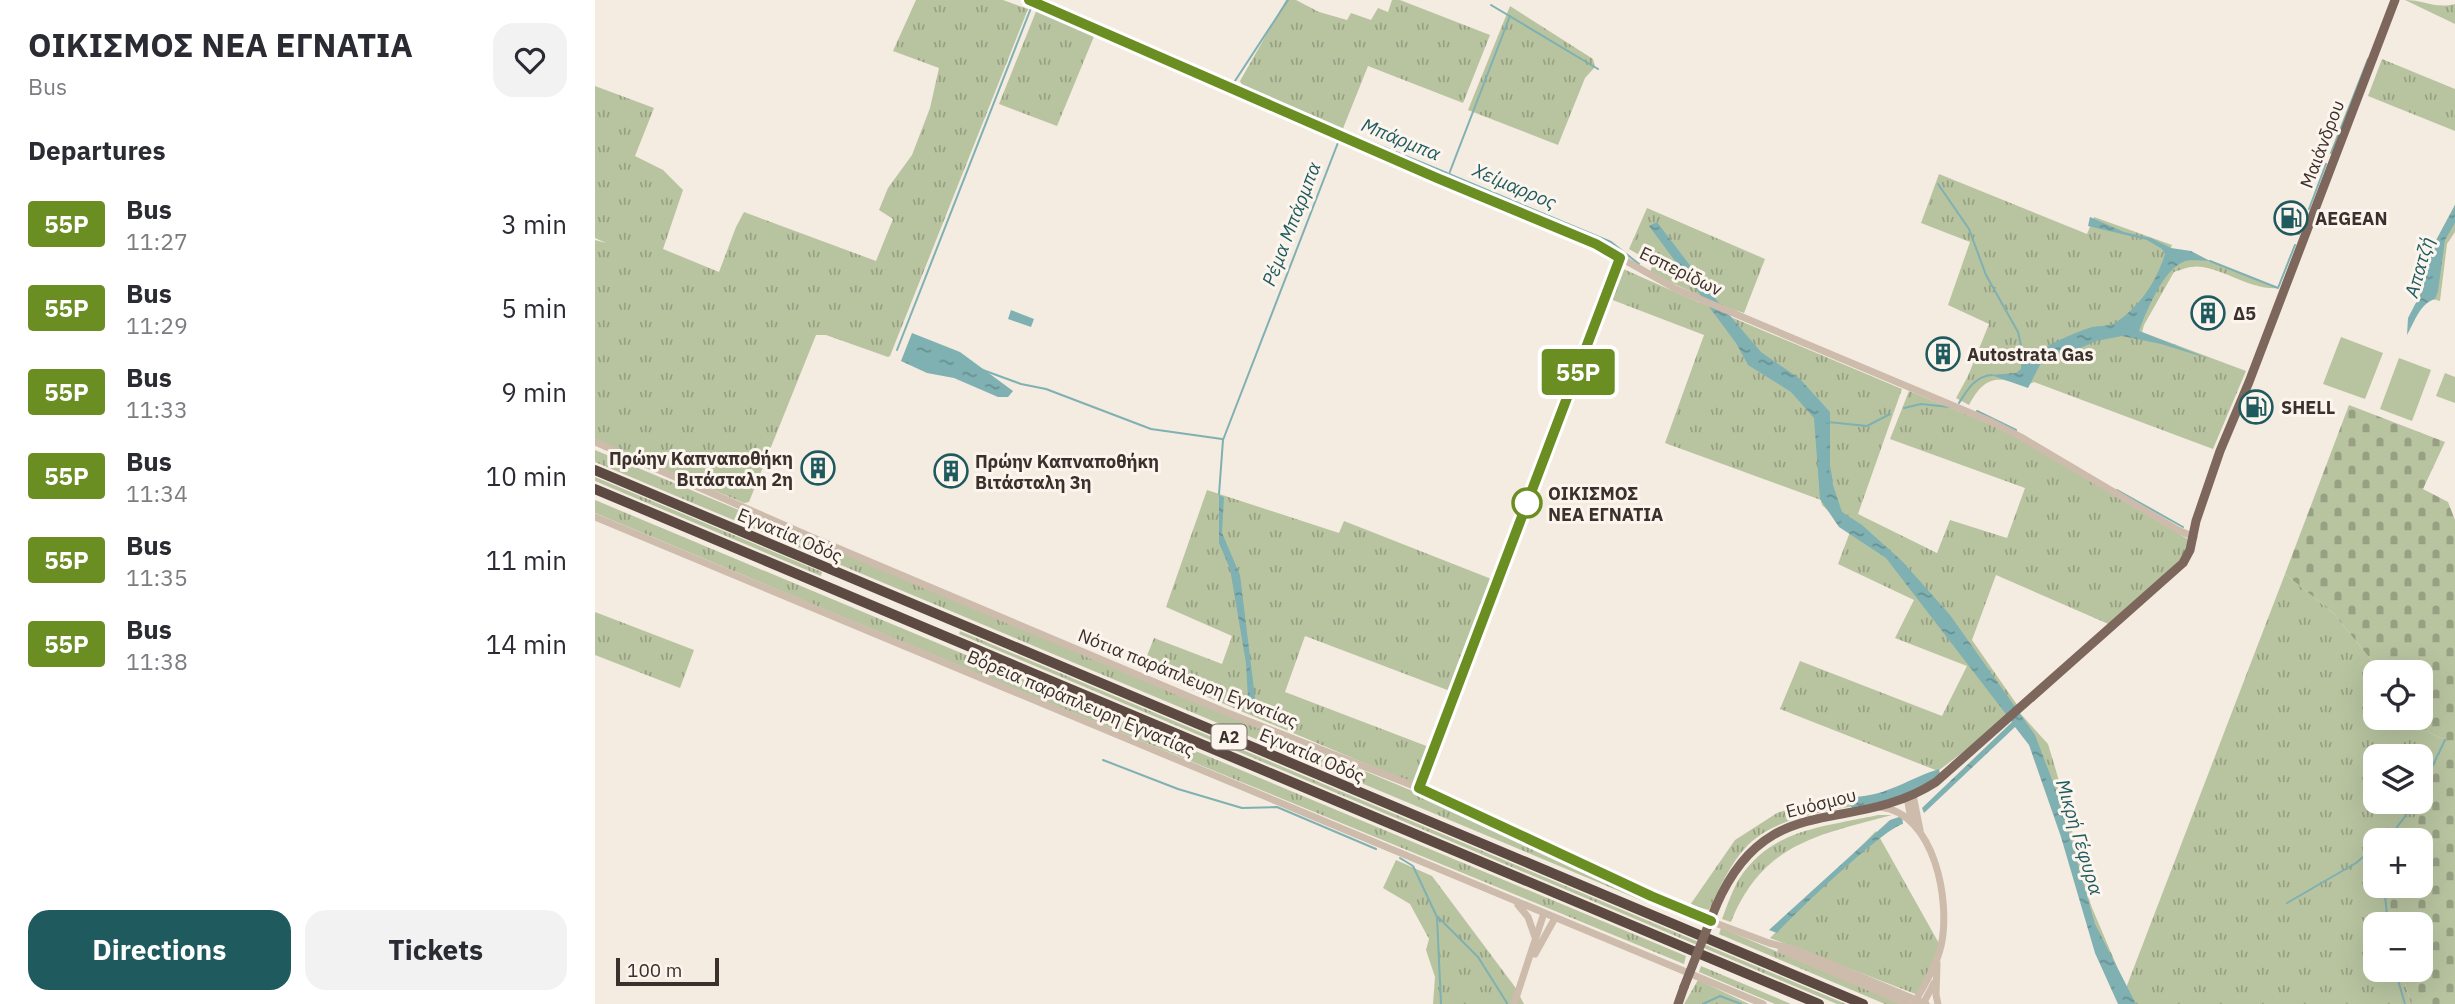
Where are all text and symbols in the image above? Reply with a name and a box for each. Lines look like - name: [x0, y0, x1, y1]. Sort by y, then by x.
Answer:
- text: ΟΙΚΙΣΜΟΣ ΝΕΑ ΕΓΝΑΤΙΑ: [28, 23, 413, 66]
- button: heart: [493, 23, 567, 97]
- text: Bus: [28, 71, 67, 101]
- street label: Μαιάνδρου: [2295, 97, 2349, 191]
- water label: Μπάρμπα: [1358, 112, 1445, 166]
- text: Departures: [28, 133, 166, 167]
- water label: Χείμαρρος: [1468, 157, 1561, 214]
- water label: Ρέμα Μπάρμπα: [1256, 158, 1326, 289]
- text: Bus: [126, 192, 172, 226]
- fuel station icon: AEGEAN: [2272, 199, 2310, 237]
- text: 3 min: [501, 207, 567, 241]
- place label: AEGEAN: [2315, 207, 2388, 230]
- text: 55Ρ: [44, 208, 89, 240]
- text: 11:27: [126, 226, 188, 256]
- water label: Απατζή: [2399, 234, 2439, 301]
- street label: Εσπερίδων: [1636, 241, 1726, 301]
- text: Bus: [126, 276, 172, 310]
- text: 5 min: [501, 291, 567, 325]
- text: 55Ρ: [44, 292, 89, 324]
- building icon: Δ5: [2189, 294, 2227, 332]
- place label: Δ5: [2233, 302, 2256, 325]
- text: 11:29: [126, 310, 188, 340]
- building icon: Autostrata Gas: [1924, 335, 1962, 373]
- place label: Autostrata Gas: [1967, 343, 2094, 366]
- line badge: 55Ρ: [1538, 349, 1618, 395]
- text: 55Ρ: [1556, 356, 1600, 388]
- text: Bus: [126, 360, 172, 394]
- text: 9 min: [501, 375, 567, 409]
- text: 55Ρ: [44, 376, 89, 408]
- fuel station icon: SHELL: [2237, 388, 2275, 426]
- text: 11:33: [126, 394, 188, 424]
- place label: SHELL: [2281, 396, 2335, 419]
- text: Bus: [126, 444, 172, 478]
- place label: Πρώην Καπναποθήκη Βιτάσταλη 2η: [609, 447, 793, 491]
- building icon: Πρώην Καπναποθήκη Βιτάσταλη 2η: [799, 449, 837, 487]
- place label: Πρώην Καπναποθήκη Βιτάσταλη 3η: [975, 450, 1159, 494]
- building icon: Πρώην Καπναποθήκη Βιτάσταλη 3η: [932, 452, 970, 490]
- text: 10 min: [486, 459, 567, 493]
- text: 55Ρ: [44, 460, 89, 492]
- text: 11:34: [126, 478, 188, 508]
- place label: ΟΙΚΙΣΜΟΣ ΝΕΑ ΕΓΝΑΤΙΑ: [1548, 482, 1663, 526]
- marker: ΟΙΚΙΣΜΟΣ ΝΕΑ ΕΓΝΑΤΙΑ: [1512, 488, 1542, 518]
- street label: Εγνατία Οδός: [734, 503, 846, 568]
- text: Bus: [126, 528, 172, 562]
- text: 11 min: [486, 543, 567, 577]
- text: 55Ρ: [44, 544, 89, 576]
- text: 11:35: [126, 562, 188, 592]
- text: Bus: [126, 612, 172, 646]
- street label: Νότια παράπλευρη Εγνατίας: [1075, 623, 1302, 733]
- text: 14 min: [486, 627, 567, 661]
- text: 55Ρ: [44, 628, 89, 660]
- street label: Βόρεια παράπλευρη Εγνατίας: [964, 645, 1199, 762]
- text: 11:38: [126, 646, 188, 676]
- map controls: [2363, 660, 2433, 982]
- button: locate: [2363, 660, 2433, 730]
- street label: Εγνατία Οδός: [1256, 723, 1368, 788]
- road number: Α2: [1211, 724, 1247, 750]
- button: layers: [2363, 744, 2433, 814]
- water label: Μικρή Γέφυρα: [2051, 776, 2109, 899]
- street label: Ευόσμου: [1783, 783, 1859, 823]
- button: +: [2363, 828, 2433, 898]
- button: Directions: [28, 910, 291, 990]
- button: Tickets: [305, 910, 567, 990]
- button: −: [2363, 912, 2433, 982]
- scale bar: [616, 955, 719, 987]
- text: 100 m: [627, 958, 682, 982]

